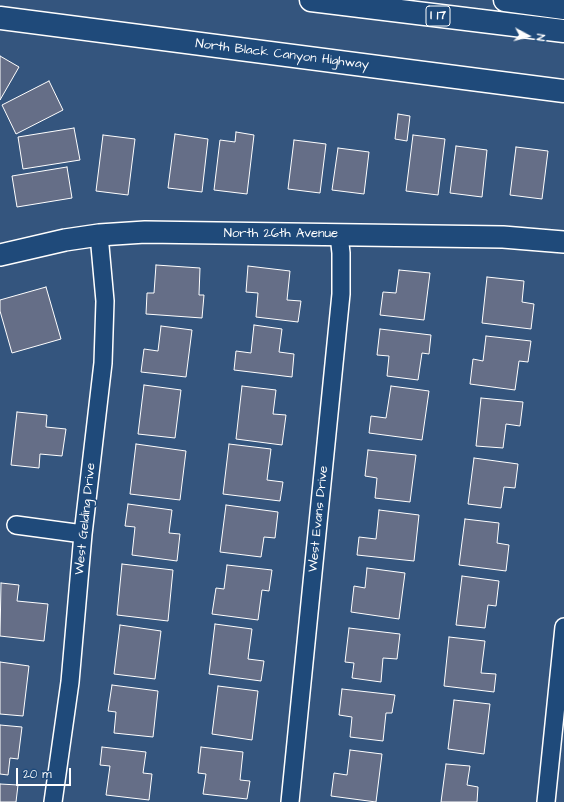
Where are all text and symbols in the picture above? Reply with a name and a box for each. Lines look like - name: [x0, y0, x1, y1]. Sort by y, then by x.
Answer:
- road number: I 17: [426, 6, 450, 26]
- north arrow: [508, 16, 548, 56]
- text: N: [533, 33, 548, 42]
- street label: North Black Canyon Highway: [194, 37, 370, 73]
- street label: North 26th Avenue: [224, 226, 338, 242]
- street label: West Gelding Drive: [72, 462, 100, 576]
- street label: West Evans Drive: [306, 465, 332, 573]
- scale bar: [18, 760, 73, 786]
- text: 20 m: [23, 766, 52, 783]

